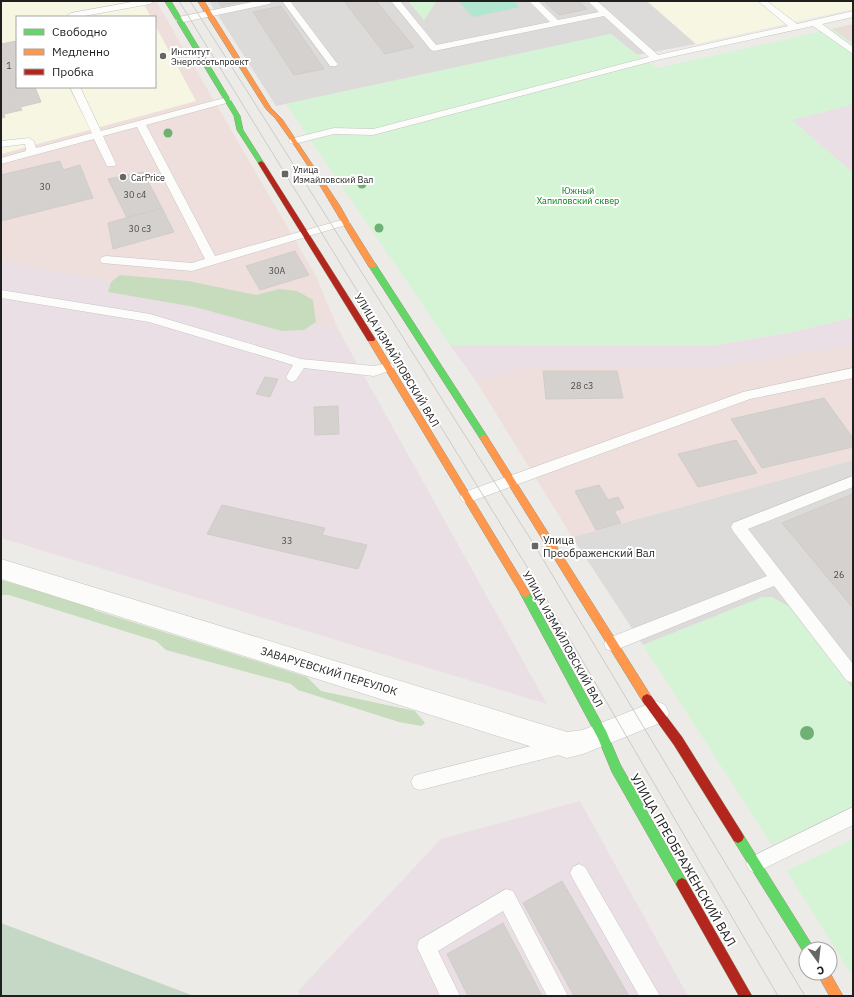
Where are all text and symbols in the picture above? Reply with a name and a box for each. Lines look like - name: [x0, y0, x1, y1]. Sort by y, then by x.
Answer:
- legend: [16, 16, 156, 88]
- text: Свободно: [52, 24, 108, 39]
- text: Медленно: [52, 44, 110, 59]
- place label: Институт Энергосетьпроект: [171, 46, 249, 67]
- marker: Институт Энергосетьпроект: [158, 51, 168, 61]
- house number: 1: [6, 60, 12, 71]
- text: Пробка: [52, 64, 94, 79]
- place label: Улица Измайловский Вал: [293, 164, 373, 185]
- marker: Улица Измайловский Вал: [280, 169, 290, 179]
- marker: CarPrice: [118, 172, 128, 182]
- place label: CarPrice: [131, 172, 165, 183]
- house number: 30: [40, 181, 50, 192]
- park label: Южный Хапиловский сквер: [537, 185, 619, 206]
- house number: 30 с4: [124, 189, 146, 200]
- house number: 30 с3: [129, 223, 151, 234]
- house number: 30А: [269, 265, 286, 276]
- street label: УЛИЦА ИЗМАЙЛОВСКИЙ ВАЛ: [351, 291, 443, 429]
- house number: 28 с3: [571, 380, 593, 391]
- place label: Улица Преображенский Вал: [543, 533, 655, 560]
- house number: 33: [282, 535, 292, 546]
- marker: Улица Преображенский Вал: [530, 541, 540, 551]
- street label: УЛИЦА ИЗМАЙЛОВСКИЙ ВАЛ: [520, 568, 606, 710]
- house number: 26: [834, 569, 844, 580]
- street label: ЗАВАРУЕВСКИЙ ПЕРЕУЛОК: [259, 643, 399, 699]
- street label: УЛИЦА ПРЕОБРАЖЕНСКИЙ ВАЛ: [626, 770, 740, 950]
- north arrow: [798, 941, 838, 981]
- text: С: [815, 963, 826, 978]

